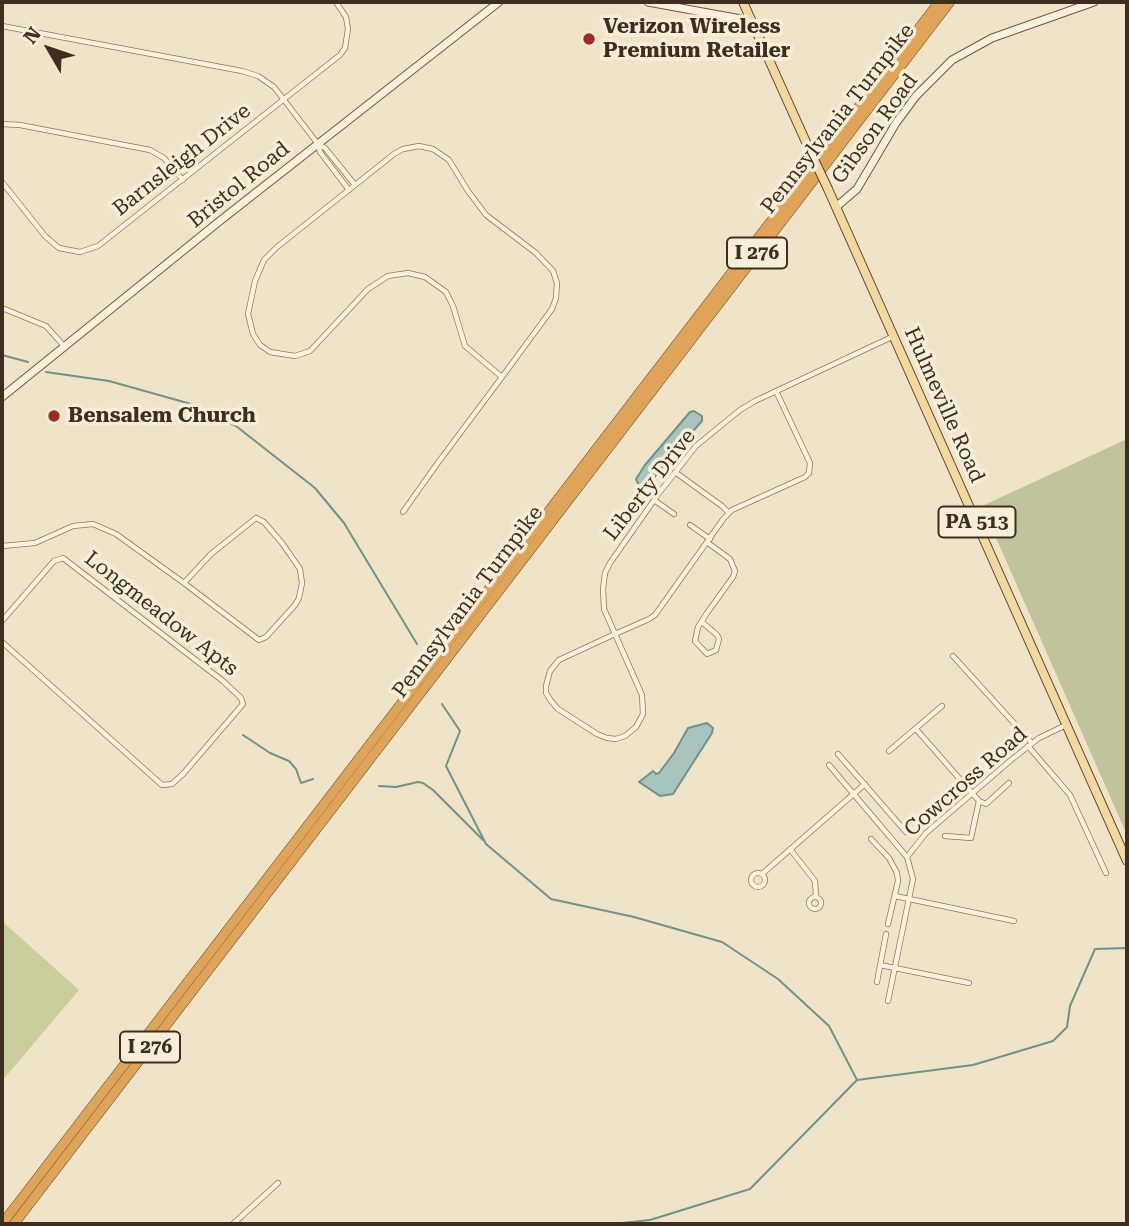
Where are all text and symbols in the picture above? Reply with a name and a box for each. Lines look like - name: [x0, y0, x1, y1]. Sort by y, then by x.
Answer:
- north arrow: [14, 14, 84, 84]
- place label: Verizon Wireless Premium Retailer: [603, 14, 790, 64]
- street label: Pennsylvania Turnpike: [756, 19, 920, 219]
- text: N: [19, 23, 46, 48]
- marker: Verizon Wireless Premium Retailer: [581, 31, 597, 47]
- street label: Gibson Road: [827, 69, 923, 189]
- street label: Barnsleigh Drive: [108, 98, 256, 222]
- street label: Bristol Road: [183, 136, 295, 234]
- road number: I 276: [727, 238, 787, 268]
- street label: Hulmeville Road: [898, 323, 990, 487]
- place label: Bensalem Church: [68, 403, 256, 429]
- marker: Bensalem Church: [46, 408, 62, 424]
- street label: Liberty Drive: [599, 424, 701, 546]
- street label: Pennsylvania Turnpike: [387, 501, 549, 703]
- road number: PA 513: [939, 506, 1016, 538]
- street label: Longmeadow Apts: [79, 546, 243, 682]
- street label: Cowcross Road: [899, 722, 1033, 842]
- road number: I 276: [120, 1032, 180, 1063]

